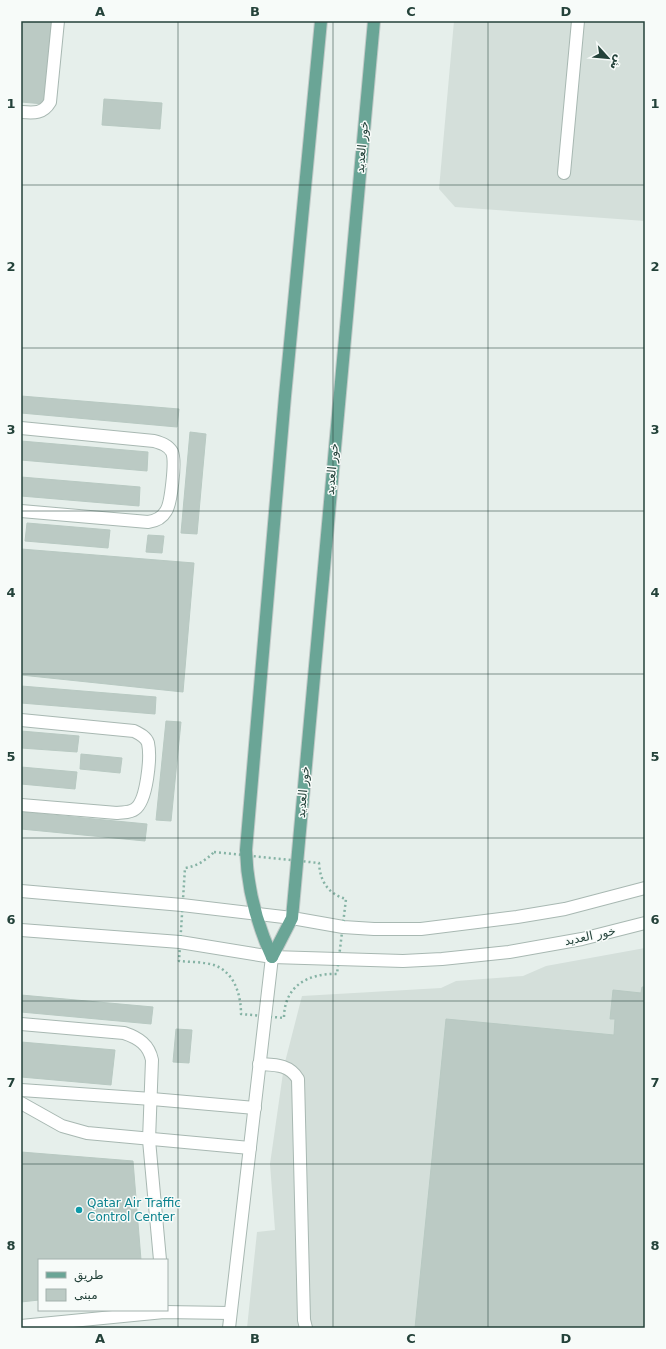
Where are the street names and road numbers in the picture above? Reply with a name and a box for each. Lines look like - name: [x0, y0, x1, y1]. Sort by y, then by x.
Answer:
- street label: خور العديد: [353, 121, 372, 174]
- street label: خور العديد: [323, 443, 342, 496]
- street label: خور العديد: [294, 766, 313, 819]
- street label: خور العديد: [563, 924, 617, 949]

